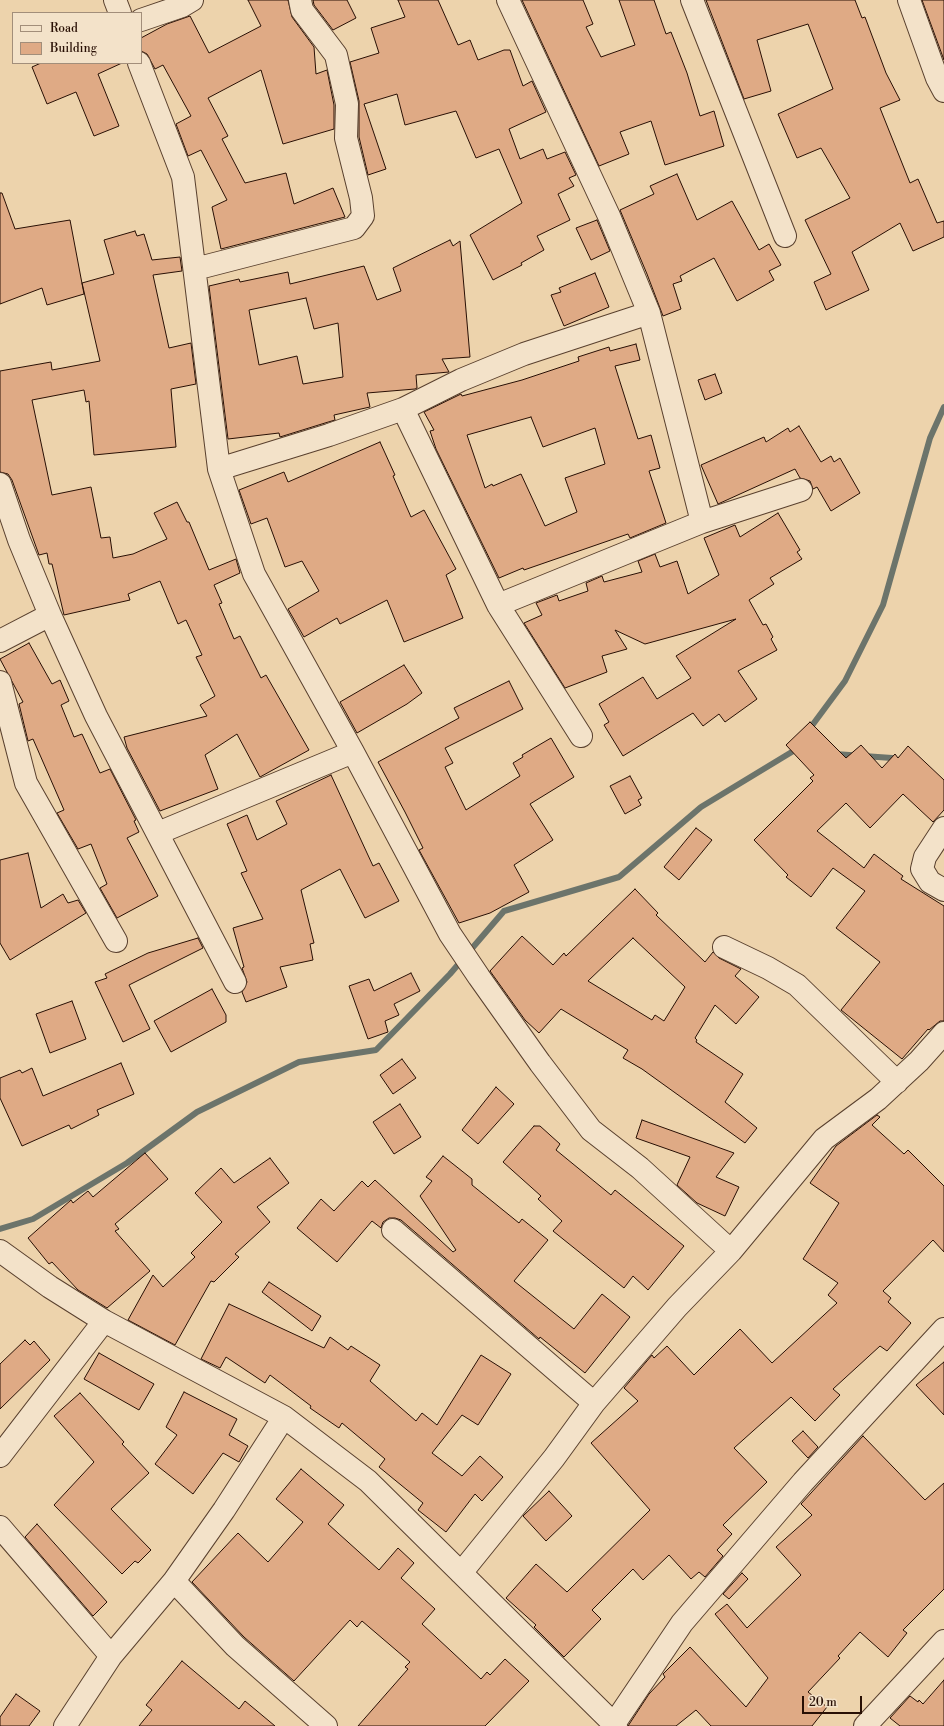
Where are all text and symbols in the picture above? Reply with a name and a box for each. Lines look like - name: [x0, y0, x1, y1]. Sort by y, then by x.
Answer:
- legend: [12, 12, 142, 64]
- text: Road: [50, 21, 78, 36]
- text: Building: [50, 41, 97, 56]
- scale bar: [804, 1688, 864, 1714]
- text: 20 m: [809, 1695, 837, 1710]

